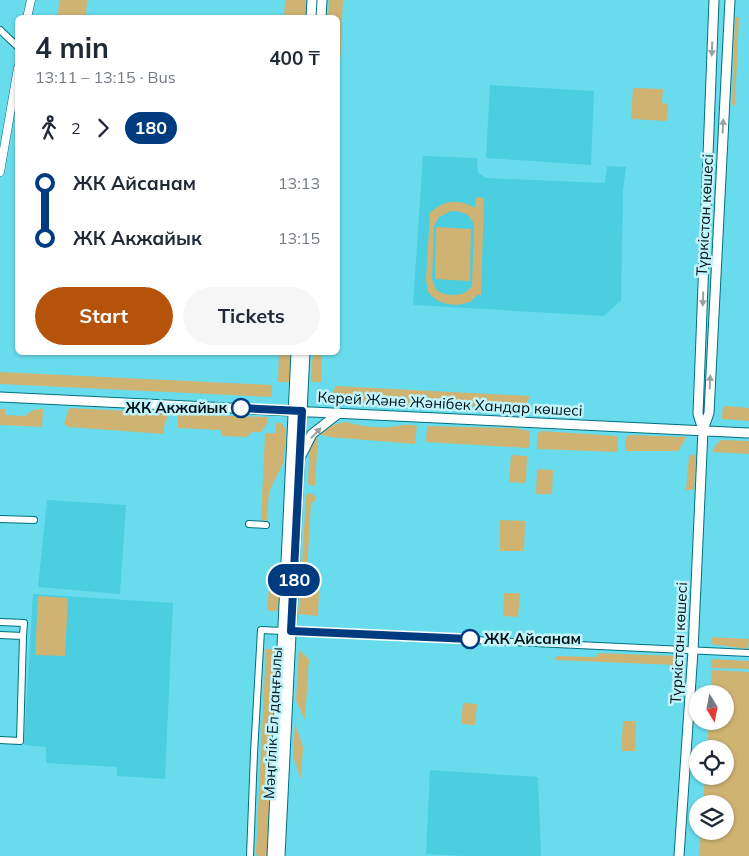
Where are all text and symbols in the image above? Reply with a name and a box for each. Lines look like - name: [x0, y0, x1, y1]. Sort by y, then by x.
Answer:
- text: 4 min: [35, 30, 109, 65]
- one-way arrow: [708, 41, 716, 57]
- text: 400 ₸: [269, 46, 320, 70]
- text: 13:11 – 13:15 · Bus: [35, 67, 176, 87]
- icon: walk: [35, 114, 63, 142]
- icon: forward: [89, 114, 117, 142]
- text: 180: [135, 116, 167, 139]
- text: 2: [71, 118, 81, 138]
- one-way arrow: [720, 118, 728, 134]
- street label: Түркістан көшесі: [692, 154, 717, 276]
- text: ЖК Айсанам: [73, 171, 196, 195]
- text: 13:13: [278, 173, 320, 193]
- text: ЖК Акжайык: [73, 226, 202, 250]
- text: 13:15: [278, 228, 320, 248]
- button: Start: [35, 287, 173, 345]
- button: Tickets: [183, 287, 320, 345]
- one-way arrow: [698, 291, 706, 307]
- one-way arrow: [707, 374, 715, 390]
- street label: Керей Және Жәнібек Хандар көшесі: [317, 387, 583, 420]
- place label: ЖК Акжайык: [125, 398, 227, 417]
- marker: ЖК Акжайык: [231, 398, 251, 418]
- one-way arrow: [310, 427, 322, 439]
- line badge: 180: [265, 564, 323, 596]
- text: 180: [278, 568, 310, 591]
- street label: Түркістан көшесі: [666, 582, 691, 704]
- marker: ЖК Айсанам: [460, 629, 480, 649]
- place label: ЖК Айсанам: [484, 629, 581, 648]
- street label: Мәңгілік Ел даңғылы: [259, 647, 286, 799]
- north arrow: [689, 685, 734, 730]
- map controls: [689, 685, 734, 840]
- button: locate: [689, 740, 734, 785]
- button: layers: [689, 795, 734, 840]

